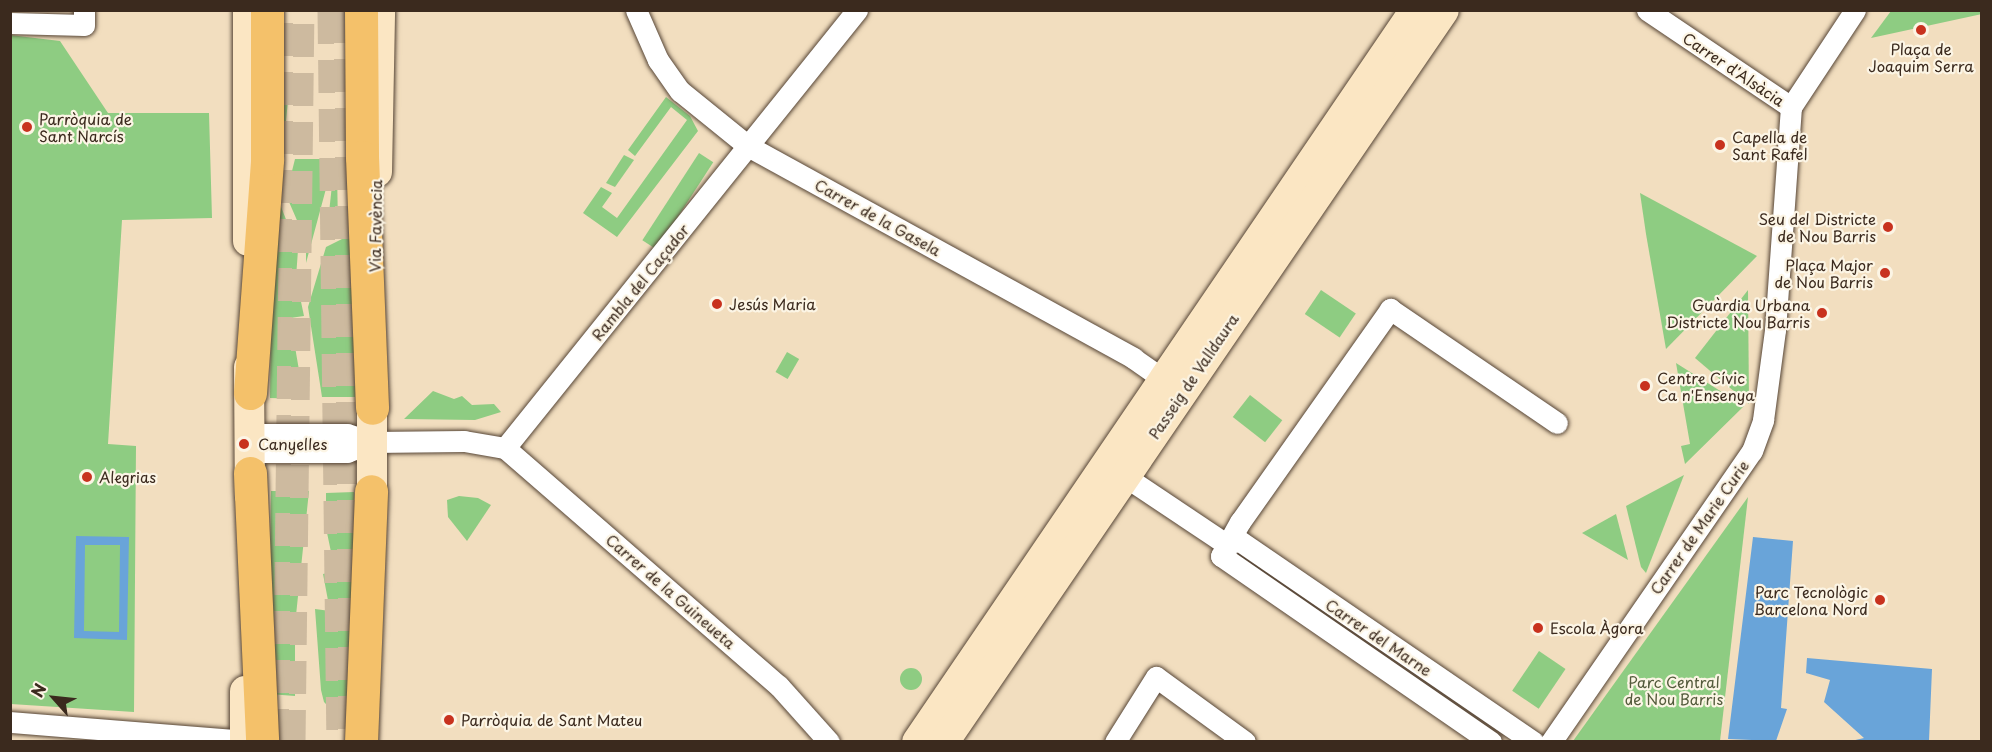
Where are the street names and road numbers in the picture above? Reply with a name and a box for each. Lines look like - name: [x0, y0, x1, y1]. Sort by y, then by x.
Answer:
- street label: Carrer d'Alsàcia: [1680, 28, 1788, 110]
- street label: Carrer de la Gasela: [811, 174, 945, 260]
- street label: Via Favència: [365, 180, 385, 272]
- street label: Rambla del Caçador: [587, 219, 693, 345]
- street label: Passeig de Valldaura: [1144, 310, 1242, 442]
- street label: Carrer de Marie Curie: [1646, 456, 1752, 598]
- street label: Carrer de la Guineueta: [602, 529, 740, 653]
- street label: Carrer del Marne: [1322, 594, 1436, 680]

